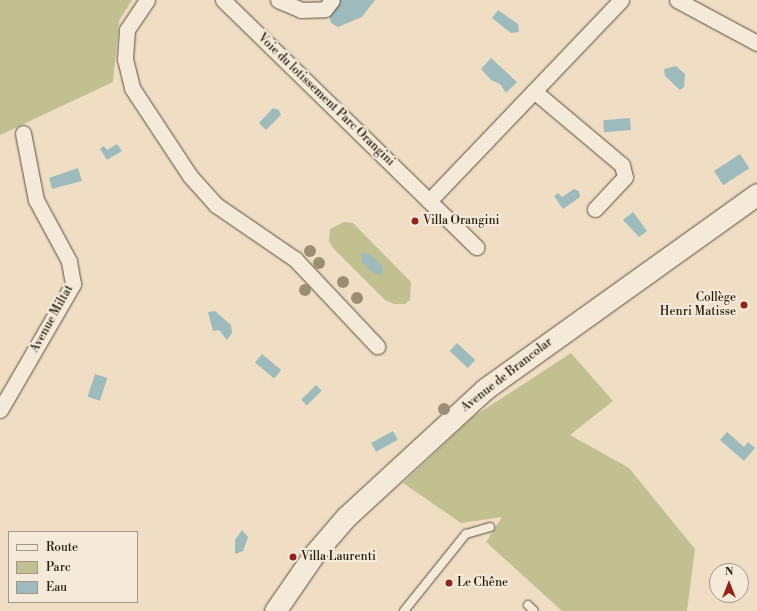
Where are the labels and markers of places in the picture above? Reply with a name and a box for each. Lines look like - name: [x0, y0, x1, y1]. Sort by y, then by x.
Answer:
- place label: Villa Orangini: [423, 214, 500, 228]
- marker: Villa Orangini: [410, 216, 420, 226]
- place label: Collège Henri Matisse: [660, 291, 736, 319]
- marker: Collège Henri Matisse: [739, 300, 749, 310]
- place label: Villa Laurenti: [301, 550, 376, 564]
- marker: Villa Laurenti: [288, 552, 298, 562]
- place label: Le Chêne: [457, 576, 508, 590]
- marker: Le Chêne: [444, 578, 454, 588]

